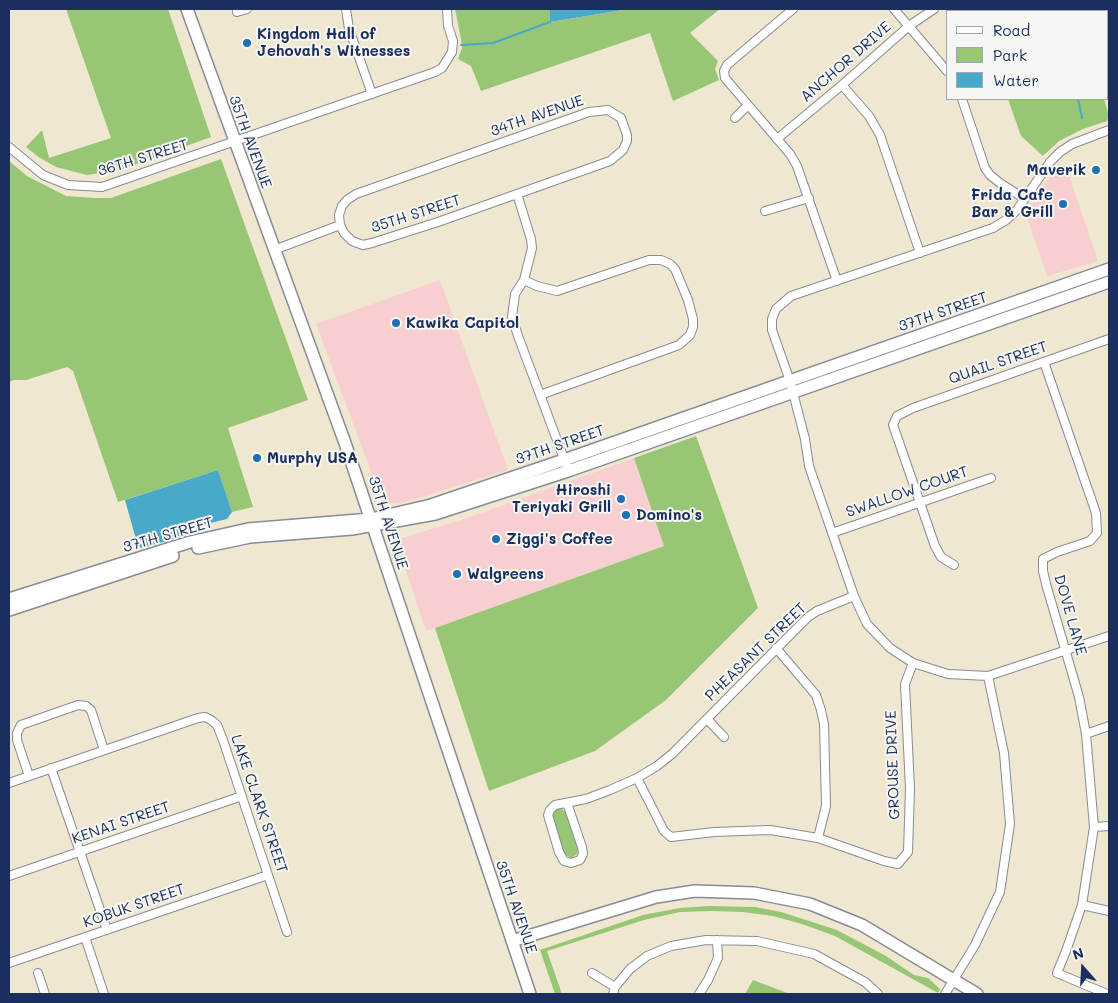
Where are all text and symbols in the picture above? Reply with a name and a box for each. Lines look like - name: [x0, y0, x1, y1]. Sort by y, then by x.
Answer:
- legend: [946, 10, 1108, 100]
- street label: ANCHOR DRIVE: [797, 18, 895, 106]
- text: Road: [993, 20, 1030, 40]
- place label: Kingdom Hall of Jehovah's Witnesses: [257, 25, 410, 60]
- marker: Kingdom Hall of Jehovah's Witnesses: [241, 37, 253, 49]
- text: Park: [993, 45, 1027, 65]
- text: Water: [993, 70, 1039, 90]
- street label: 34TH AVENUE: [488, 92, 586, 140]
- street label: 35TH AVENUE: [225, 93, 275, 191]
- street label: 36TH STREET: [96, 136, 190, 180]
- place label: Maverik: [1027, 161, 1086, 179]
- marker: Maverik: [1090, 164, 1102, 176]
- place label: Frida Cafe Bar & Grill: [971, 186, 1053, 221]
- street label: 35TH STREET: [369, 191, 463, 237]
- marker: Frida Cafe Bar & Grill: [1057, 198, 1069, 210]
- street label: 37TH STREET: [896, 288, 990, 336]
- place label: Kawika Capitol: [406, 314, 519, 332]
- marker: Kawika Capitol: [390, 317, 402, 329]
- street label: QUAIL STREET: [946, 338, 1050, 388]
- street label: 37TH STREET: [513, 421, 607, 469]
- place label: Murphy USA: [267, 449, 358, 467]
- marker: Murphy USA: [251, 452, 263, 464]
- street label: SWALLOW COURT: [843, 463, 971, 521]
- street label: 35TH AVENUE: [364, 474, 412, 572]
- place label: Hiroshi Teriyaki Grill: [512, 481, 611, 516]
- marker: Hiroshi Teriyaki Grill: [615, 493, 627, 505]
- place label: Domino's: [636, 506, 702, 524]
- marker: Domino's: [620, 509, 632, 521]
- street label: 37TH STREET: [121, 514, 215, 556]
- place label: Ziggi's Coffee: [506, 530, 613, 548]
- marker: Ziggi's Coffee: [490, 533, 502, 545]
- place label: Walgreens: [467, 565, 544, 583]
- marker: Walgreens: [451, 568, 463, 580]
- street label: DOVE LANE: [1050, 573, 1090, 657]
- street label: PHEASANT STREET: [702, 599, 810, 705]
- street label: GROUSE DRIVE: [882, 710, 904, 820]
- street label: LAKE CLARK STREET: [227, 732, 291, 876]
- street label: KENAI STREET: [70, 798, 172, 848]
- street label: 35TH AVENUE: [492, 858, 540, 956]
- street label: KOBUK STREET: [81, 880, 187, 932]
- north arrow: [1058, 943, 1108, 993]
- text: N: [1070, 943, 1086, 964]

